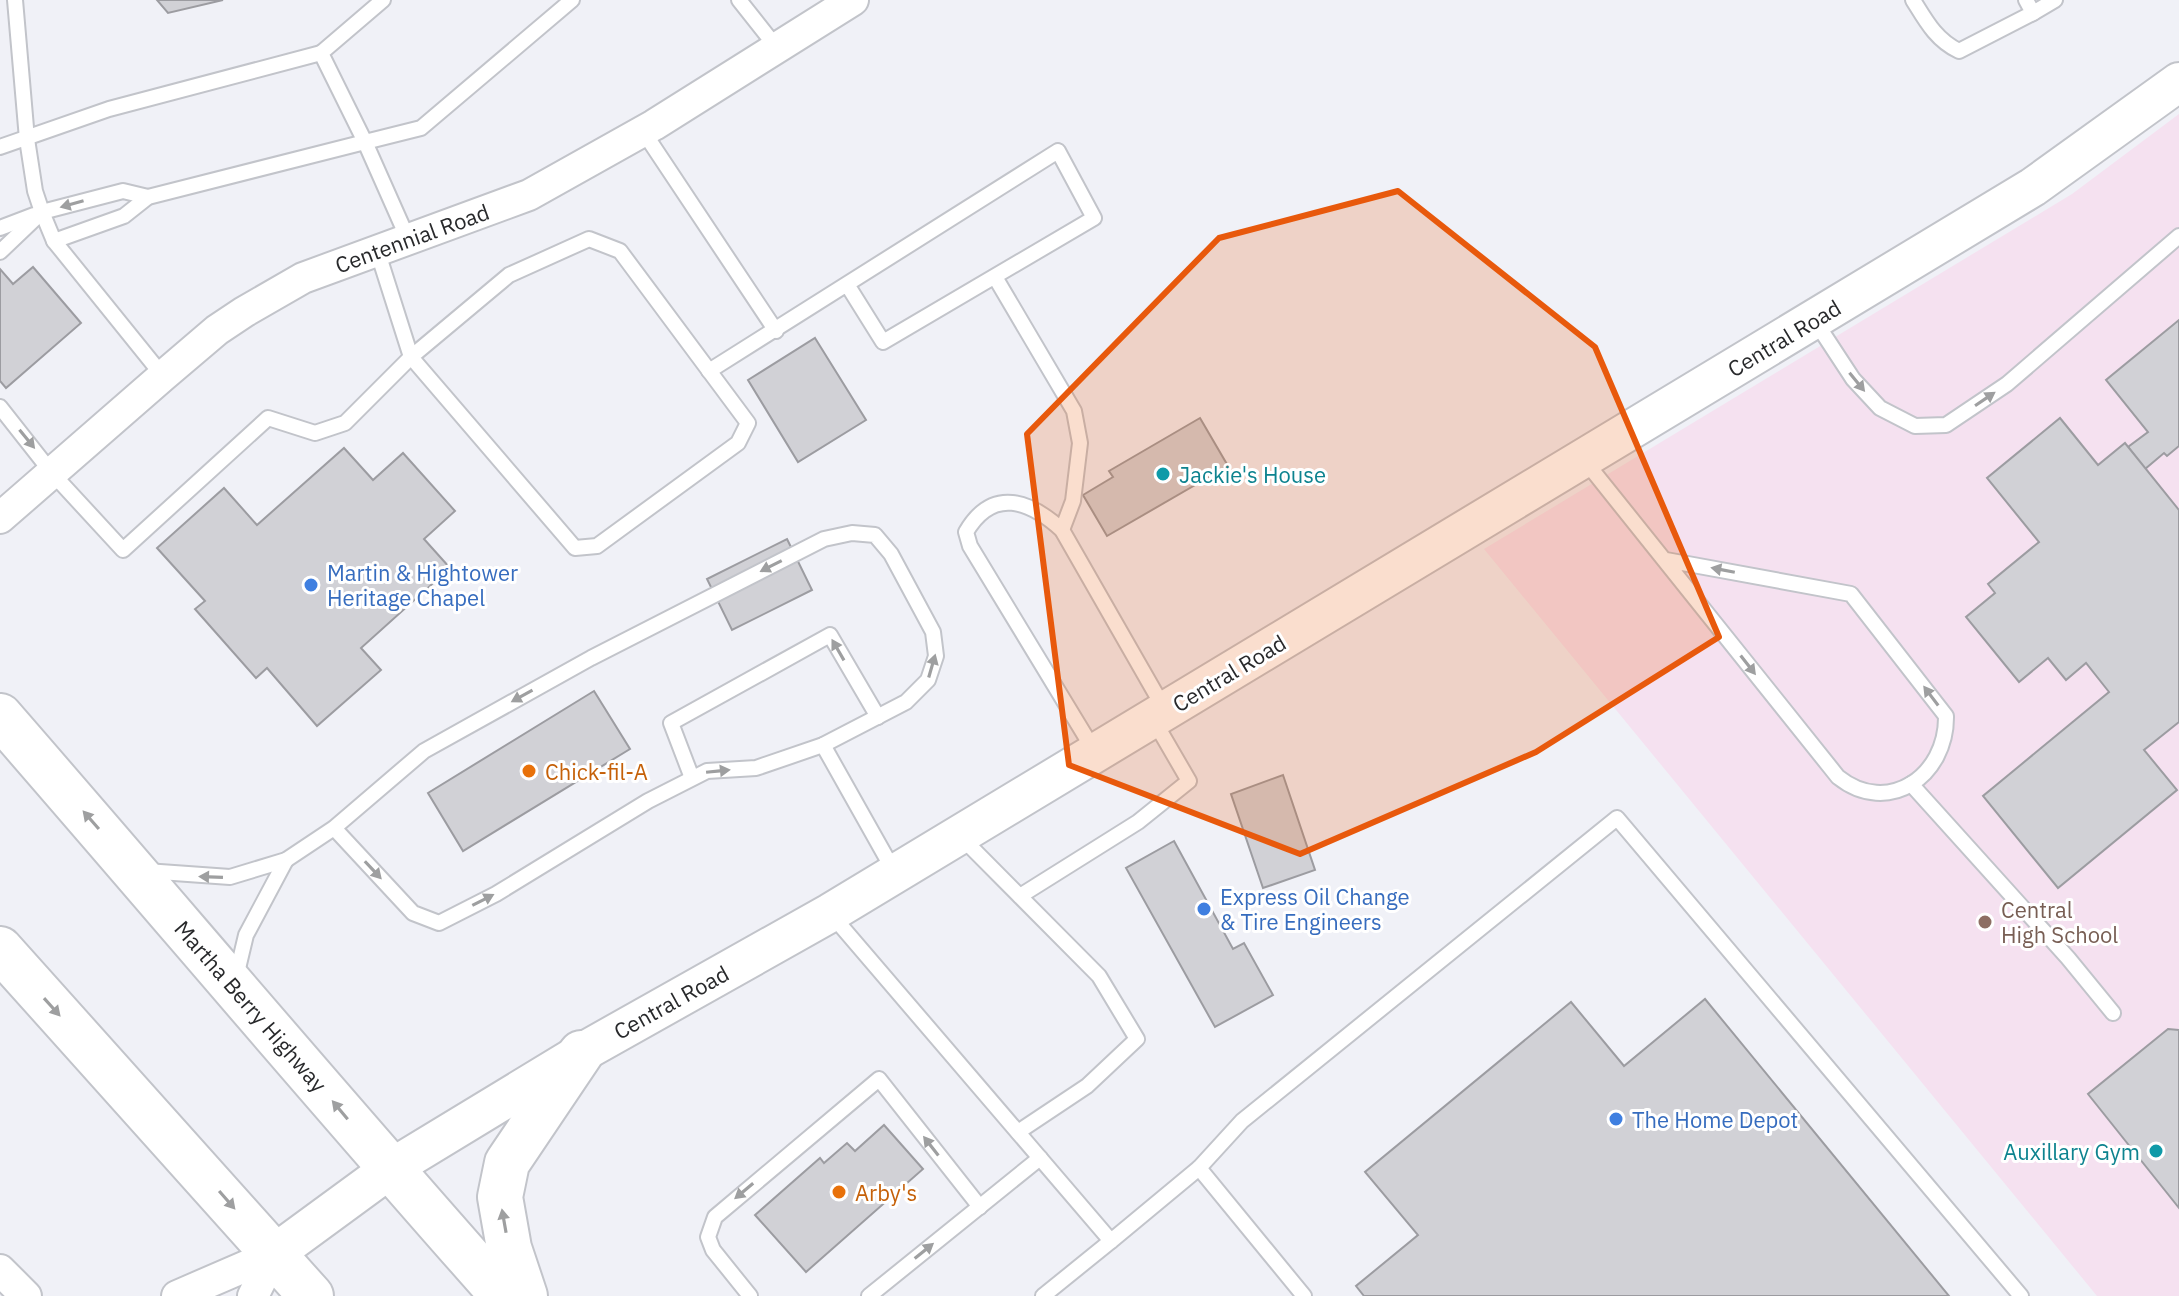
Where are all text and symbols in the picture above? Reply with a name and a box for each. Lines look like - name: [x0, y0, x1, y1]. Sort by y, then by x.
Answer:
- street label: Centennial Road: [331, 197, 493, 279]
- one-way arrow: [60, 198, 84, 211]
- street label: Central Road: [1722, 293, 1846, 383]
- one-way arrow: [1848, 372, 1865, 392]
- one-way arrow: [1974, 392, 1995, 407]
- one-way arrow: [18, 429, 35, 449]
- place label: Jackie's House: [1179, 460, 1326, 489]
- marker: Jackie's House: [1154, 465, 1172, 483]
- place label: Martin & Hightower Heritage Chapel: [327, 558, 518, 612]
- one-way arrow: [759, 559, 782, 572]
- one-way arrow: [1710, 564, 1735, 576]
- marker: Martin & Hightower Heritage Chapel: [302, 576, 320, 594]
- street label: Central Road: [1167, 628, 1291, 718]
- one-way arrow: [831, 639, 845, 661]
- one-way arrow: [926, 654, 939, 678]
- one-way arrow: [1740, 655, 1756, 675]
- one-way arrow: [1924, 686, 1940, 706]
- one-way arrow: [511, 689, 534, 703]
- place label: Chick-fil-A: [545, 757, 648, 786]
- marker: Chick-fil-A: [520, 762, 538, 780]
- one-way arrow: [706, 764, 731, 777]
- one-way arrow: [83, 811, 100, 831]
- one-way arrow: [364, 861, 382, 880]
- one-way arrow: [198, 870, 223, 883]
- place label: Express Oil Change & Tire Engineers: [1220, 882, 1410, 936]
- one-way arrow: [472, 893, 495, 907]
- place label: Central High School: [2001, 895, 2118, 949]
- marker: Express Oil Change & Tire Engineers: [1195, 900, 1213, 918]
- marker: Central High School: [1976, 913, 1994, 931]
- street label: Martha Berry Highway: [168, 914, 334, 1098]
- street label: Central Road: [608, 958, 734, 1046]
- one-way arrow: [43, 998, 61, 1017]
- one-way arrow: [332, 1100, 349, 1120]
- place label: The Home Depot: [1632, 1105, 1798, 1134]
- marker: The Home Depot: [1607, 1110, 1625, 1128]
- one-way arrow: [923, 1136, 940, 1156]
- place label: Auxillary Gym: [2003, 1137, 2140, 1166]
- marker: Auxillary Gym: [2147, 1142, 2165, 1160]
- place label: Arby's: [855, 1178, 917, 1207]
- one-way arrow: [734, 1182, 754, 1199]
- marker: Arby's: [830, 1183, 848, 1201]
- one-way arrow: [218, 1190, 235, 1210]
- one-way arrow: [498, 1208, 510, 1233]
- one-way arrow: [914, 1244, 934, 1260]

